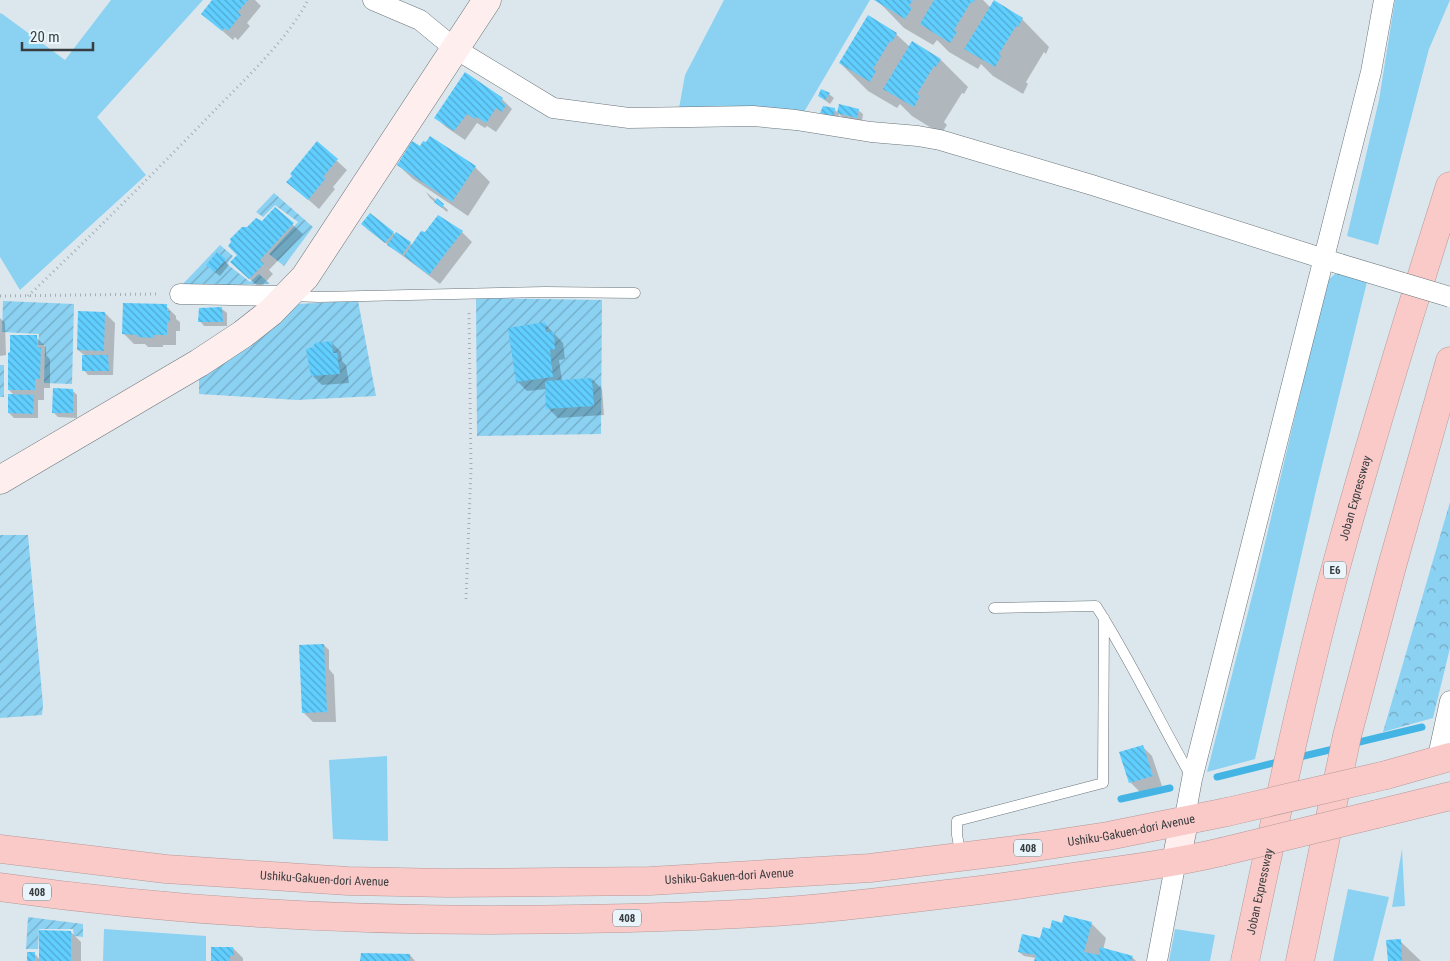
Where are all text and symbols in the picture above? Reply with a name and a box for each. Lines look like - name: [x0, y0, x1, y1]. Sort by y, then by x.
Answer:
- scale bar: [22, 20, 94, 52]
- text: 20 m: [30, 28, 60, 46]
- street label: Joban Expressway: [1337, 454, 1374, 542]
- road number: E6: [1324, 562, 1346, 578]
- street label: Ushiku-Gakuen-dori Avenue: [1067, 812, 1196, 849]
- road number: 408: [1014, 840, 1042, 856]
- street label: Joban Expressway: [1244, 847, 1276, 936]
- street label: Ushiku-Gakuen-dori Avenue: [664, 865, 795, 887]
- street label: Ushiku-Gakuen-dori Avenue: [260, 868, 390, 889]
- road number: 408: [23, 884, 51, 900]
- road number: 408: [613, 910, 641, 926]

